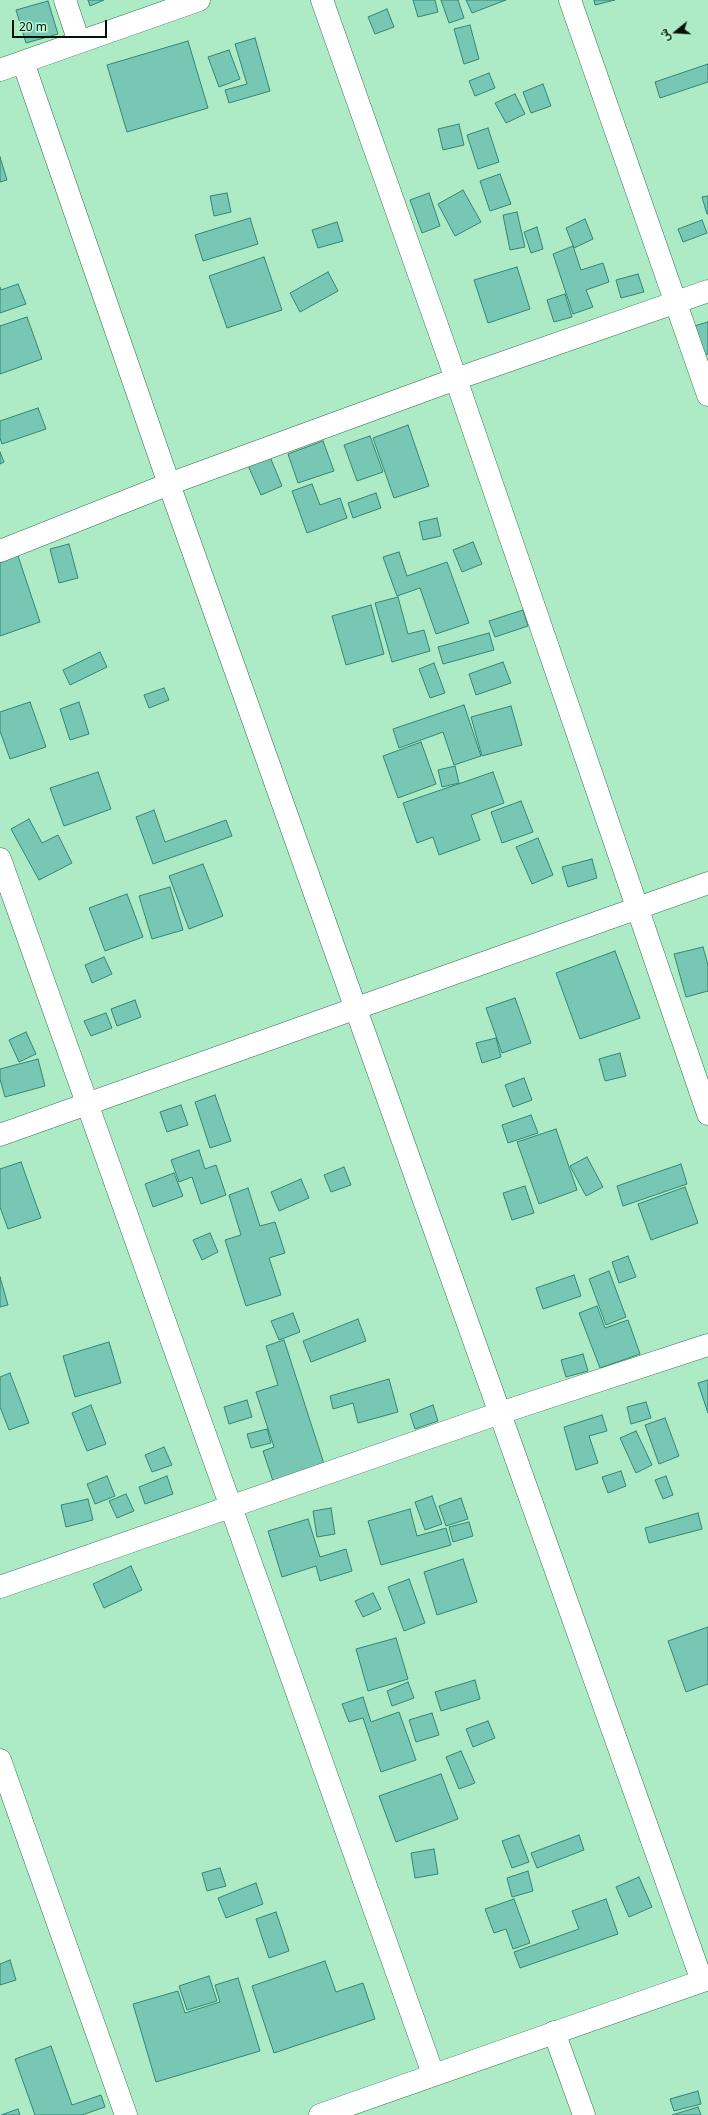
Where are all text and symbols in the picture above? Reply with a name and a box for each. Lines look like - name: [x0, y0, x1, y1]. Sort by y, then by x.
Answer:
- scale bar: [14, 12, 109, 38]
- north arrow: [656, 12, 696, 52]
- text: 20 m: [19, 18, 47, 35]
- text: ش: [655, 27, 673, 44]

